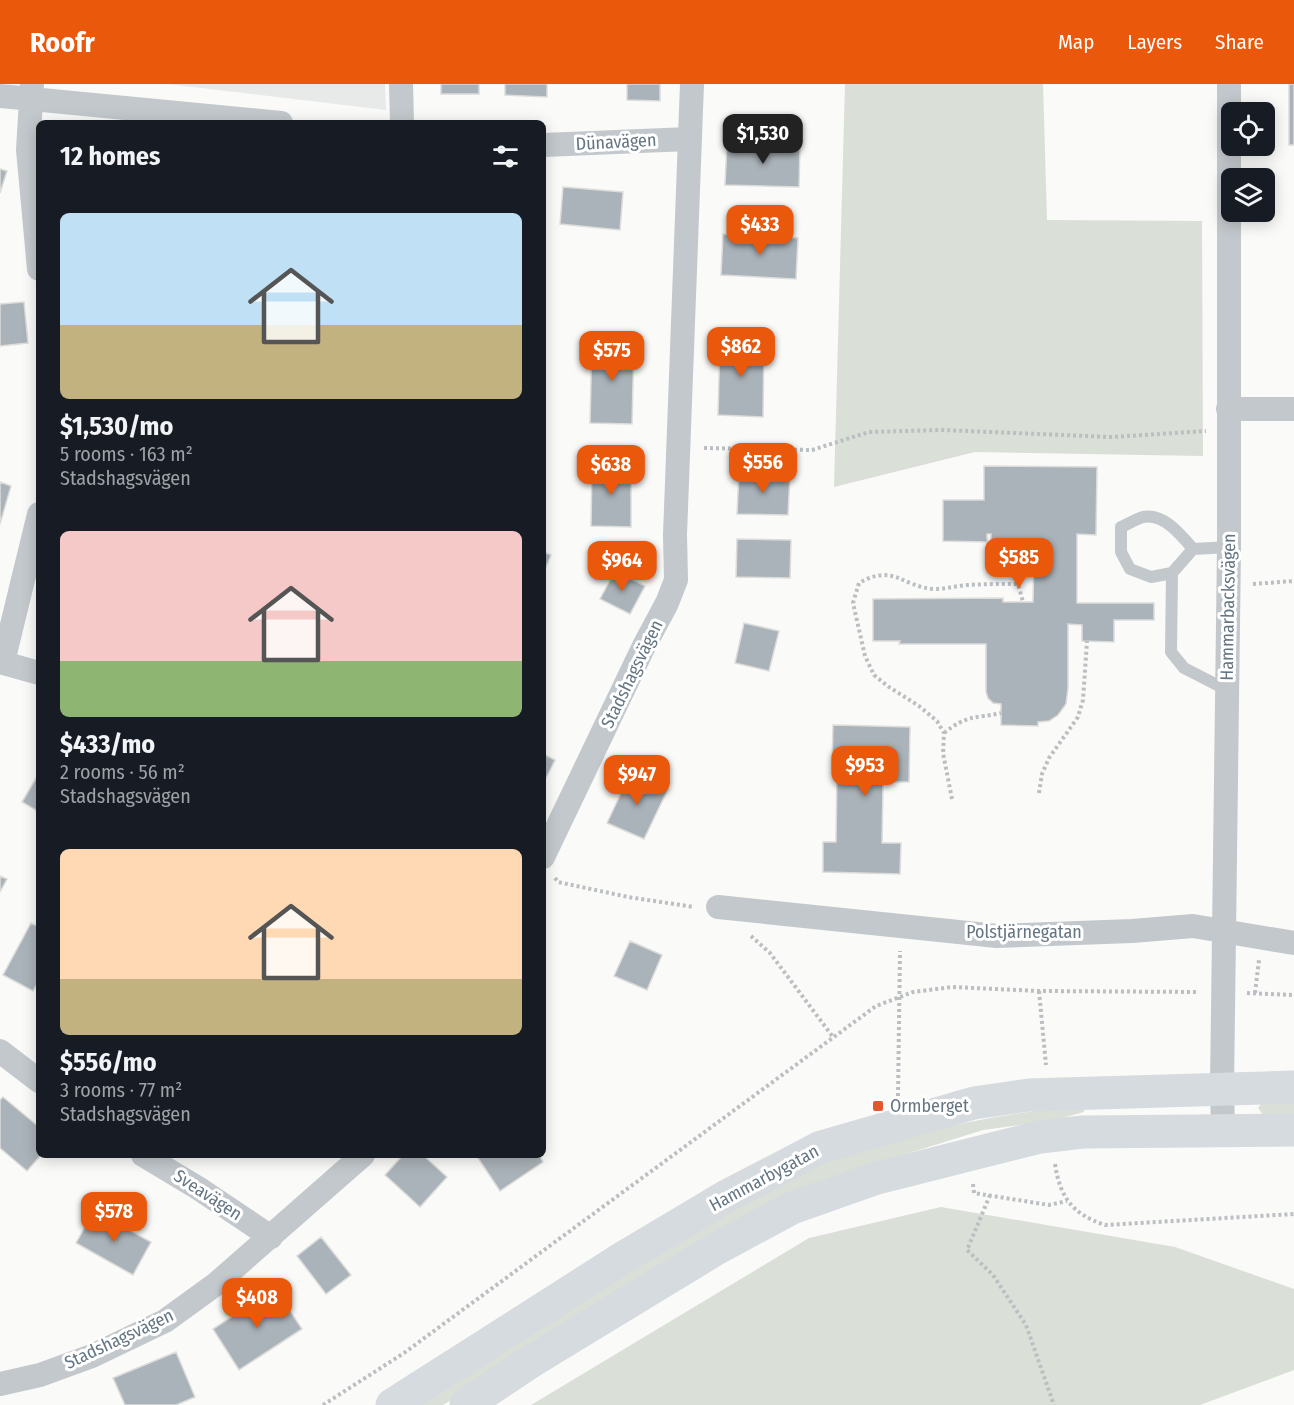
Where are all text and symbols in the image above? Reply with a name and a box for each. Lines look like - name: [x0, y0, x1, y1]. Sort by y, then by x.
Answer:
- text: Roofr: [30, 26, 95, 59]
- text: Map: [1058, 29, 1094, 55]
- text: Layers: [1127, 29, 1182, 55]
- text: Share: [1215, 29, 1264, 55]
- map controls: [1221, 102, 1275, 222]
- button: locate: [1221, 102, 1275, 156]
- pin: $1,530: [714, 114, 812, 165]
- text: $1,530: [737, 121, 789, 145]
- street label: Dünavägen: [575, 129, 657, 155]
- icon: filters: [489, 140, 522, 173]
- text: 12 homes: [60, 141, 160, 172]
- button: layers: [1221, 168, 1275, 222]
- pin: $433: [724, 205, 796, 256]
- text: $433: [741, 212, 779, 236]
- icon: home: [237, 252, 345, 360]
- pin: $862: [705, 327, 777, 378]
- pin: $575: [576, 331, 648, 382]
- text: $862: [721, 334, 761, 358]
- text: $575: [593, 338, 631, 362]
- text: $1,530/mo: [60, 411, 173, 442]
- text: 5 rooms · 163 m²: [60, 442, 193, 466]
- pin: $556: [727, 443, 799, 494]
- pin: $638: [575, 445, 647, 496]
- text: $556: [743, 450, 783, 474]
- text: $638: [591, 452, 631, 476]
- text: Stadshagsvägen: [60, 466, 191, 490]
- street label: Hammarbacksvägen: [1216, 533, 1240, 681]
- pin: $585: [983, 538, 1055, 589]
- pin: $964: [586, 541, 658, 592]
- text: $585: [999, 545, 1039, 569]
- text: $964: [602, 548, 642, 572]
- icon: home: [237, 570, 345, 678]
- street label: Stadshagsvägen: [596, 616, 668, 732]
- text: $433/mo: [60, 729, 155, 760]
- pin: $953: [829, 746, 901, 797]
- text: $953: [845, 753, 885, 777]
- pin: $947: [601, 755, 673, 806]
- text: 2 rooms · 56 m²: [60, 760, 185, 784]
- text: $947: [618, 762, 656, 786]
- text: Stadshagsvägen: [60, 784, 191, 808]
- icon: home: [237, 888, 345, 996]
- street label: Polstjärnegatan: [966, 921, 1082, 943]
- text: $556/mo: [60, 1047, 157, 1078]
- text: 3 rooms · 77 m²: [60, 1078, 182, 1102]
- place label: Ormberget: [890, 1095, 969, 1117]
- marker: Ormberget: [871, 1099, 885, 1113]
- text: Stadshagsvägen: [60, 1102, 191, 1126]
- street label: Hammarbygatan: [705, 1140, 823, 1216]
- street label: Sveavägen: [170, 1165, 246, 1225]
- pin: $578: [78, 1192, 150, 1243]
- text: $578: [95, 1199, 133, 1223]
- pin: $408: [221, 1278, 293, 1329]
- text: $408: [236, 1285, 278, 1309]
- street label: Stadshagsvägen: [61, 1304, 177, 1374]

